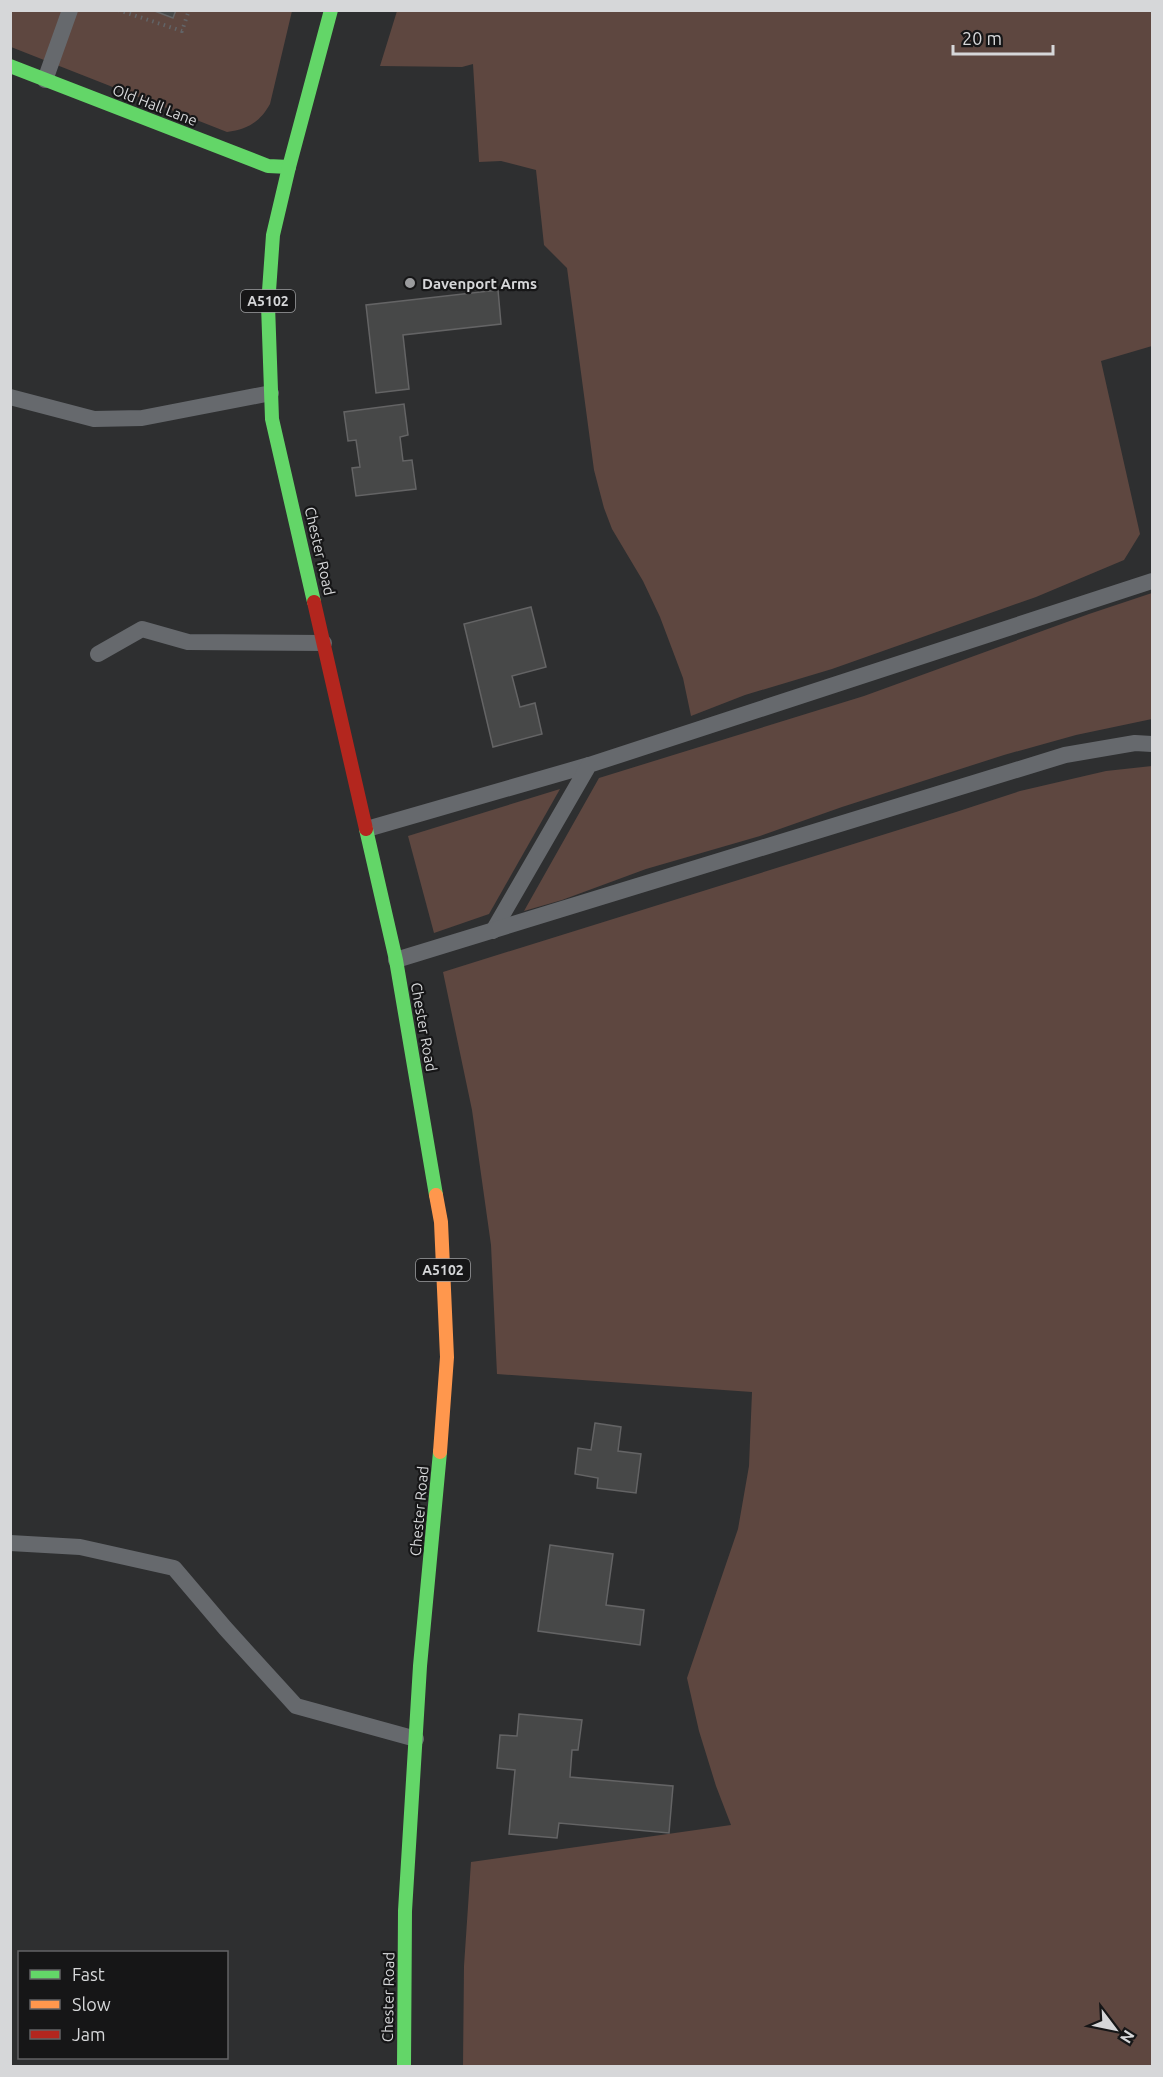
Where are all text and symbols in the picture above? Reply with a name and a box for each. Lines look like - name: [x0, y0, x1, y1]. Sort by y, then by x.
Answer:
- scale bar: [953, 18, 1054, 56]
- text: 20 m: [962, 28, 1002, 48]
- street label: Old Hall Lane: [110, 81, 200, 129]
- place label: Davenport Arms: [422, 275, 537, 292]
- marker: Davenport Arms: [403, 276, 417, 290]
- road number: A5102: [241, 290, 295, 312]
- street label: Chester Road: [302, 505, 338, 597]
- street label: Chester Road: [408, 981, 440, 1073]
- road number: A5102: [416, 1259, 470, 1281]
- street label: Chester Road: [407, 1465, 431, 1557]
- legend: [18, 1951, 228, 2059]
- street label: Chester Road: [379, 1952, 397, 2042]
- text: Fast: [72, 1964, 105, 1984]
- text: Slow: [72, 1994, 111, 2014]
- north arrow: [1085, 1999, 1145, 2059]
- text: Jam: [72, 2024, 106, 2044]
- text: N: [1117, 2027, 1139, 2047]

